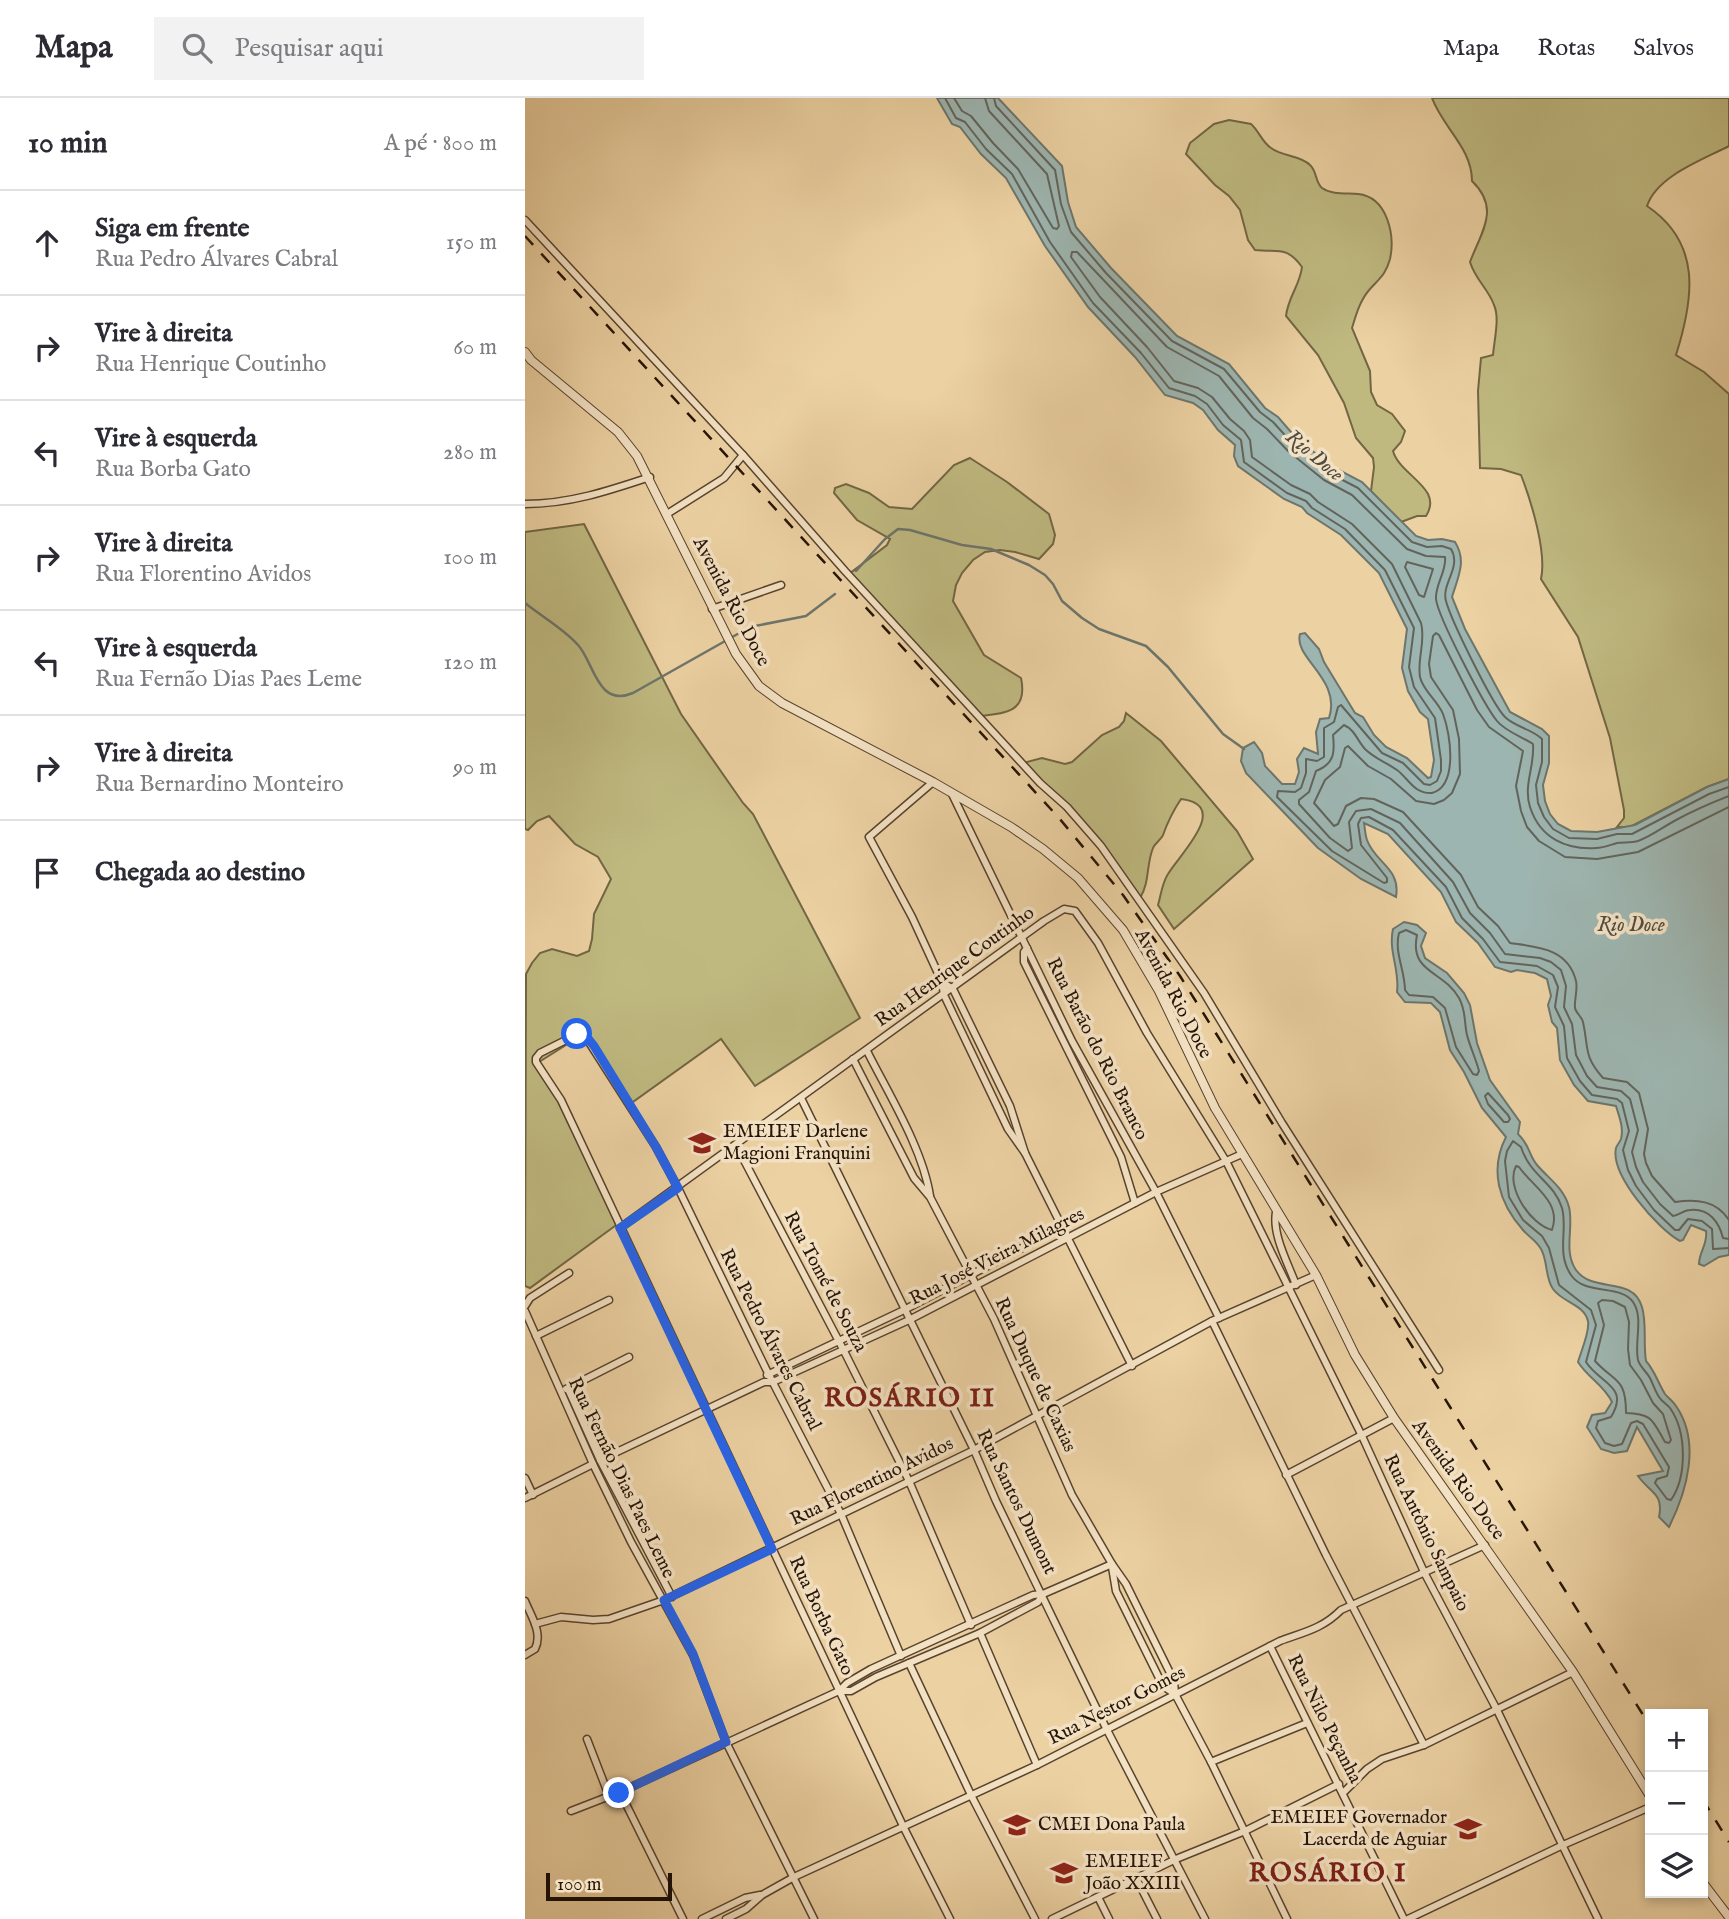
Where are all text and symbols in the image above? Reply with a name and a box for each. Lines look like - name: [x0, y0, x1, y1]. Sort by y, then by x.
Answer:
- search box: [154, 17, 644, 80]
- text: Mapa: [35, 27, 112, 69]
- icon: search: [178, 29, 216, 67]
- text: Pesquisar aqui: [234, 32, 384, 65]
- text: Mapa: [1443, 33, 1499, 64]
- text: Rotas: [1537, 33, 1595, 64]
- text: Salvos: [1633, 33, 1694, 64]
- text: 10 min: [28, 125, 108, 163]
- text: A pé · 800 m: [384, 129, 497, 158]
- text: Siga em frente: [95, 212, 250, 245]
- icon: ahead: [28, 224, 66, 262]
- text: 150 m: [446, 228, 497, 257]
- text: Rua Pedro Álvares Cabral: [95, 245, 338, 274]
- text: Vire à direita: [95, 317, 232, 350]
- icon: right: [28, 329, 66, 367]
- text: 60 m: [453, 333, 497, 362]
- text: Rua Henrique Coutinho: [95, 350, 326, 379]
- text: Vire à esquerda: [95, 422, 257, 455]
- water label: Rio Doce: [1279, 424, 1349, 488]
- icon: left: [28, 434, 66, 472]
- text: 280 m: [443, 438, 497, 467]
- text: Rua Borba Gato: [95, 455, 251, 484]
- text: Vire à direita: [95, 527, 232, 560]
- street label: Avenida Rio Doce: [686, 532, 775, 671]
- icon: right: [28, 539, 66, 577]
- text: 100 m: [443, 543, 497, 572]
- text: Rua Florentino Avidos: [95, 560, 311, 589]
- text: Vire à esquerda: [95, 632, 257, 665]
- icon: left: [28, 644, 66, 682]
- text: 120 m: [444, 648, 497, 677]
- text: Rua Fernão Dias Paes Leme: [95, 665, 362, 694]
- text: Vire à direita: [95, 737, 232, 770]
- icon: right: [28, 749, 66, 787]
- text: 90 m: [453, 753, 497, 782]
- text: Rua Bernardino Monteiro: [95, 770, 344, 799]
- icon: arrive: [28, 854, 66, 892]
- text: Chegada ao destino: [95, 856, 305, 889]
- street label: Rua Henrique Coutinho: [871, 901, 1039, 1033]
- water label: Rio Doce: [1597, 912, 1665, 939]
- street label: Avenida Rio Doce: [1128, 924, 1217, 1063]
- street label: Rua Barão do Rio Branco: [1041, 954, 1153, 1144]
- route start: [561, 1018, 592, 1049]
- place label: EMEIEF Darlene Magioni Franquini: [723, 1120, 871, 1166]
- school or university icon: EMEIEF Darlene Magioni Franquini: [687, 1128, 717, 1158]
- street label: Rua José Vieira Milagres: [905, 1202, 1089, 1312]
- street label: Rua Tomé de Souza: [778, 1207, 873, 1357]
- street label: Rua Pedro Álvares Cabral: [714, 1245, 828, 1436]
- street label: Rua Duque de Caxias: [989, 1294, 1081, 1456]
- street label: Rua Fernão Dias Paes Leme: [562, 1374, 680, 1583]
- district label: ROSÁRIO II: [824, 1382, 996, 1415]
- street label: Avenida Rio Doce: [1406, 1414, 1510, 1545]
- street label: Rua Santos Dumont: [970, 1425, 1062, 1579]
- street label: Rua Florentino Avidos: [786, 1432, 958, 1532]
- street label: Rua Antônio Sampaio: [1378, 1450, 1474, 1616]
- street label: Rua Borba Gato: [783, 1553, 859, 1679]
- street label: Rua Nilo Peçanha: [1281, 1650, 1367, 1788]
- street label: Rua Nestor Gomes: [1044, 1661, 1190, 1751]
- map controls: [1645, 1709, 1708, 1898]
- button: +: [1645, 1709, 1708, 1772]
- button: −: [1645, 1772, 1708, 1835]
- route end: [603, 1777, 634, 1808]
- place label: EMEIEF Governador Lacerda de Aguiar: [1270, 1806, 1447, 1852]
- school or university icon: CMEI Dona Paula: [1002, 1810, 1032, 1840]
- place label: CMEI Dona Paula: [1038, 1813, 1186, 1837]
- school or university icon: EMEIEF Governador Lacerda de Aguiar: [1453, 1814, 1483, 1844]
- button: layers: [1645, 1835, 1708, 1898]
- place label: EMEIEF João XXIII: [1083, 1850, 1180, 1896]
- district label: ROSÁRIO I: [1249, 1857, 1407, 1890]
- school or university icon: EMEIEF João XXIII: [1049, 1858, 1079, 1888]
- scale bar: [546, 1870, 672, 1902]
- text: 100 m: [557, 1873, 601, 1897]

